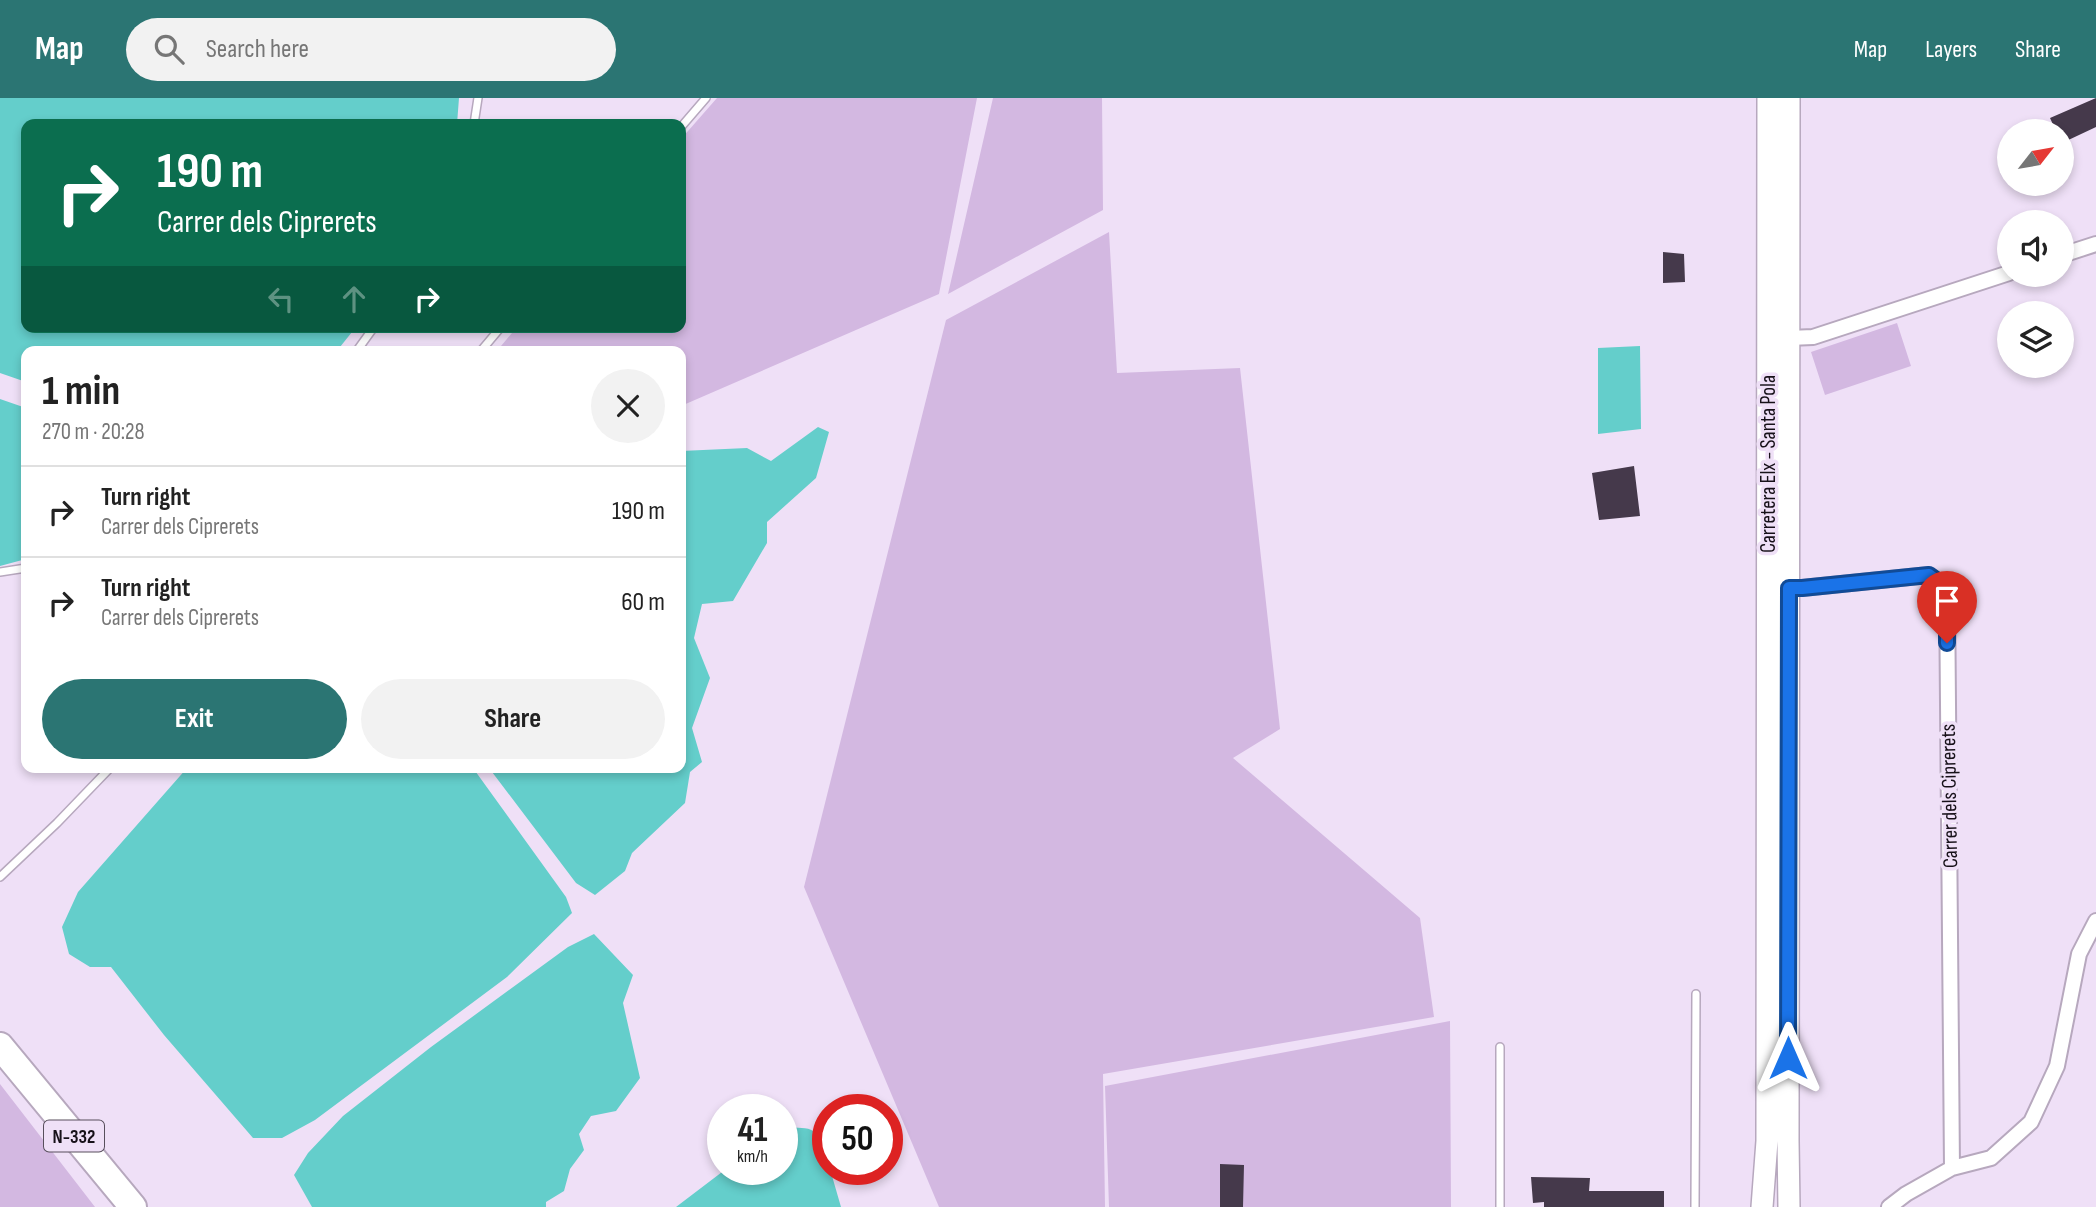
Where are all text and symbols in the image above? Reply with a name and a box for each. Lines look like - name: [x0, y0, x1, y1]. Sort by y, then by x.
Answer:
- search box: [126, 18, 616, 81]
- text: Map: [35, 29, 84, 69]
- icon: search: [150, 30, 188, 68]
- text: Search here: [206, 34, 309, 65]
- text: Map: [1854, 35, 1887, 64]
- text: Layers: [1925, 35, 1977, 64]
- text: Share: [2015, 35, 2061, 64]
- north arrow: [1997, 119, 2074, 196]
- map controls: [1997, 119, 2074, 378]
- text: 190 m: [157, 143, 263, 202]
- icon: right: [42, 147, 133, 238]
- text: Carrer dels Ciprerets: [157, 203, 377, 242]
- button: sound: [1997, 210, 2074, 287]
- icon: left: [262, 280, 300, 318]
- icon: ahead: [335, 280, 373, 318]
- icon: right: [408, 280, 446, 318]
- button: layers: [1997, 301, 2074, 378]
- text: 1 min: [42, 366, 120, 417]
- button: close: [591, 369, 665, 443]
- street label: Carretera Elx - Santa Pola: [1756, 375, 1781, 553]
- text: 270 m · 20:28: [42, 418, 145, 446]
- text: Turn right: [101, 482, 190, 513]
- icon: right: [42, 493, 80, 531]
- text: 190 m: [612, 496, 665, 527]
- text: Carrer dels Ciprerets: [101, 513, 259, 541]
- pin: [1917, 571, 1977, 643]
- text: Turn right: [101, 573, 190, 604]
- icon: arrive: [1928, 582, 1966, 620]
- icon: right: [42, 584, 80, 622]
- text: 60 m: [621, 587, 665, 618]
- text: Carrer dels Ciprerets: [101, 604, 259, 632]
- button: Exit: [42, 679, 347, 759]
- button: Share: [361, 679, 665, 759]
- street label: Carrer dels Ciprerets: [1936, 724, 1963, 868]
- position arrow: [1751, 1021, 1825, 1095]
- speed limit sign: 50: [812, 1094, 903, 1185]
- text: 41: [737, 1109, 768, 1152]
- road number: N-332: [44, 1120, 104, 1152]
- text: km/h: [737, 1146, 768, 1167]

